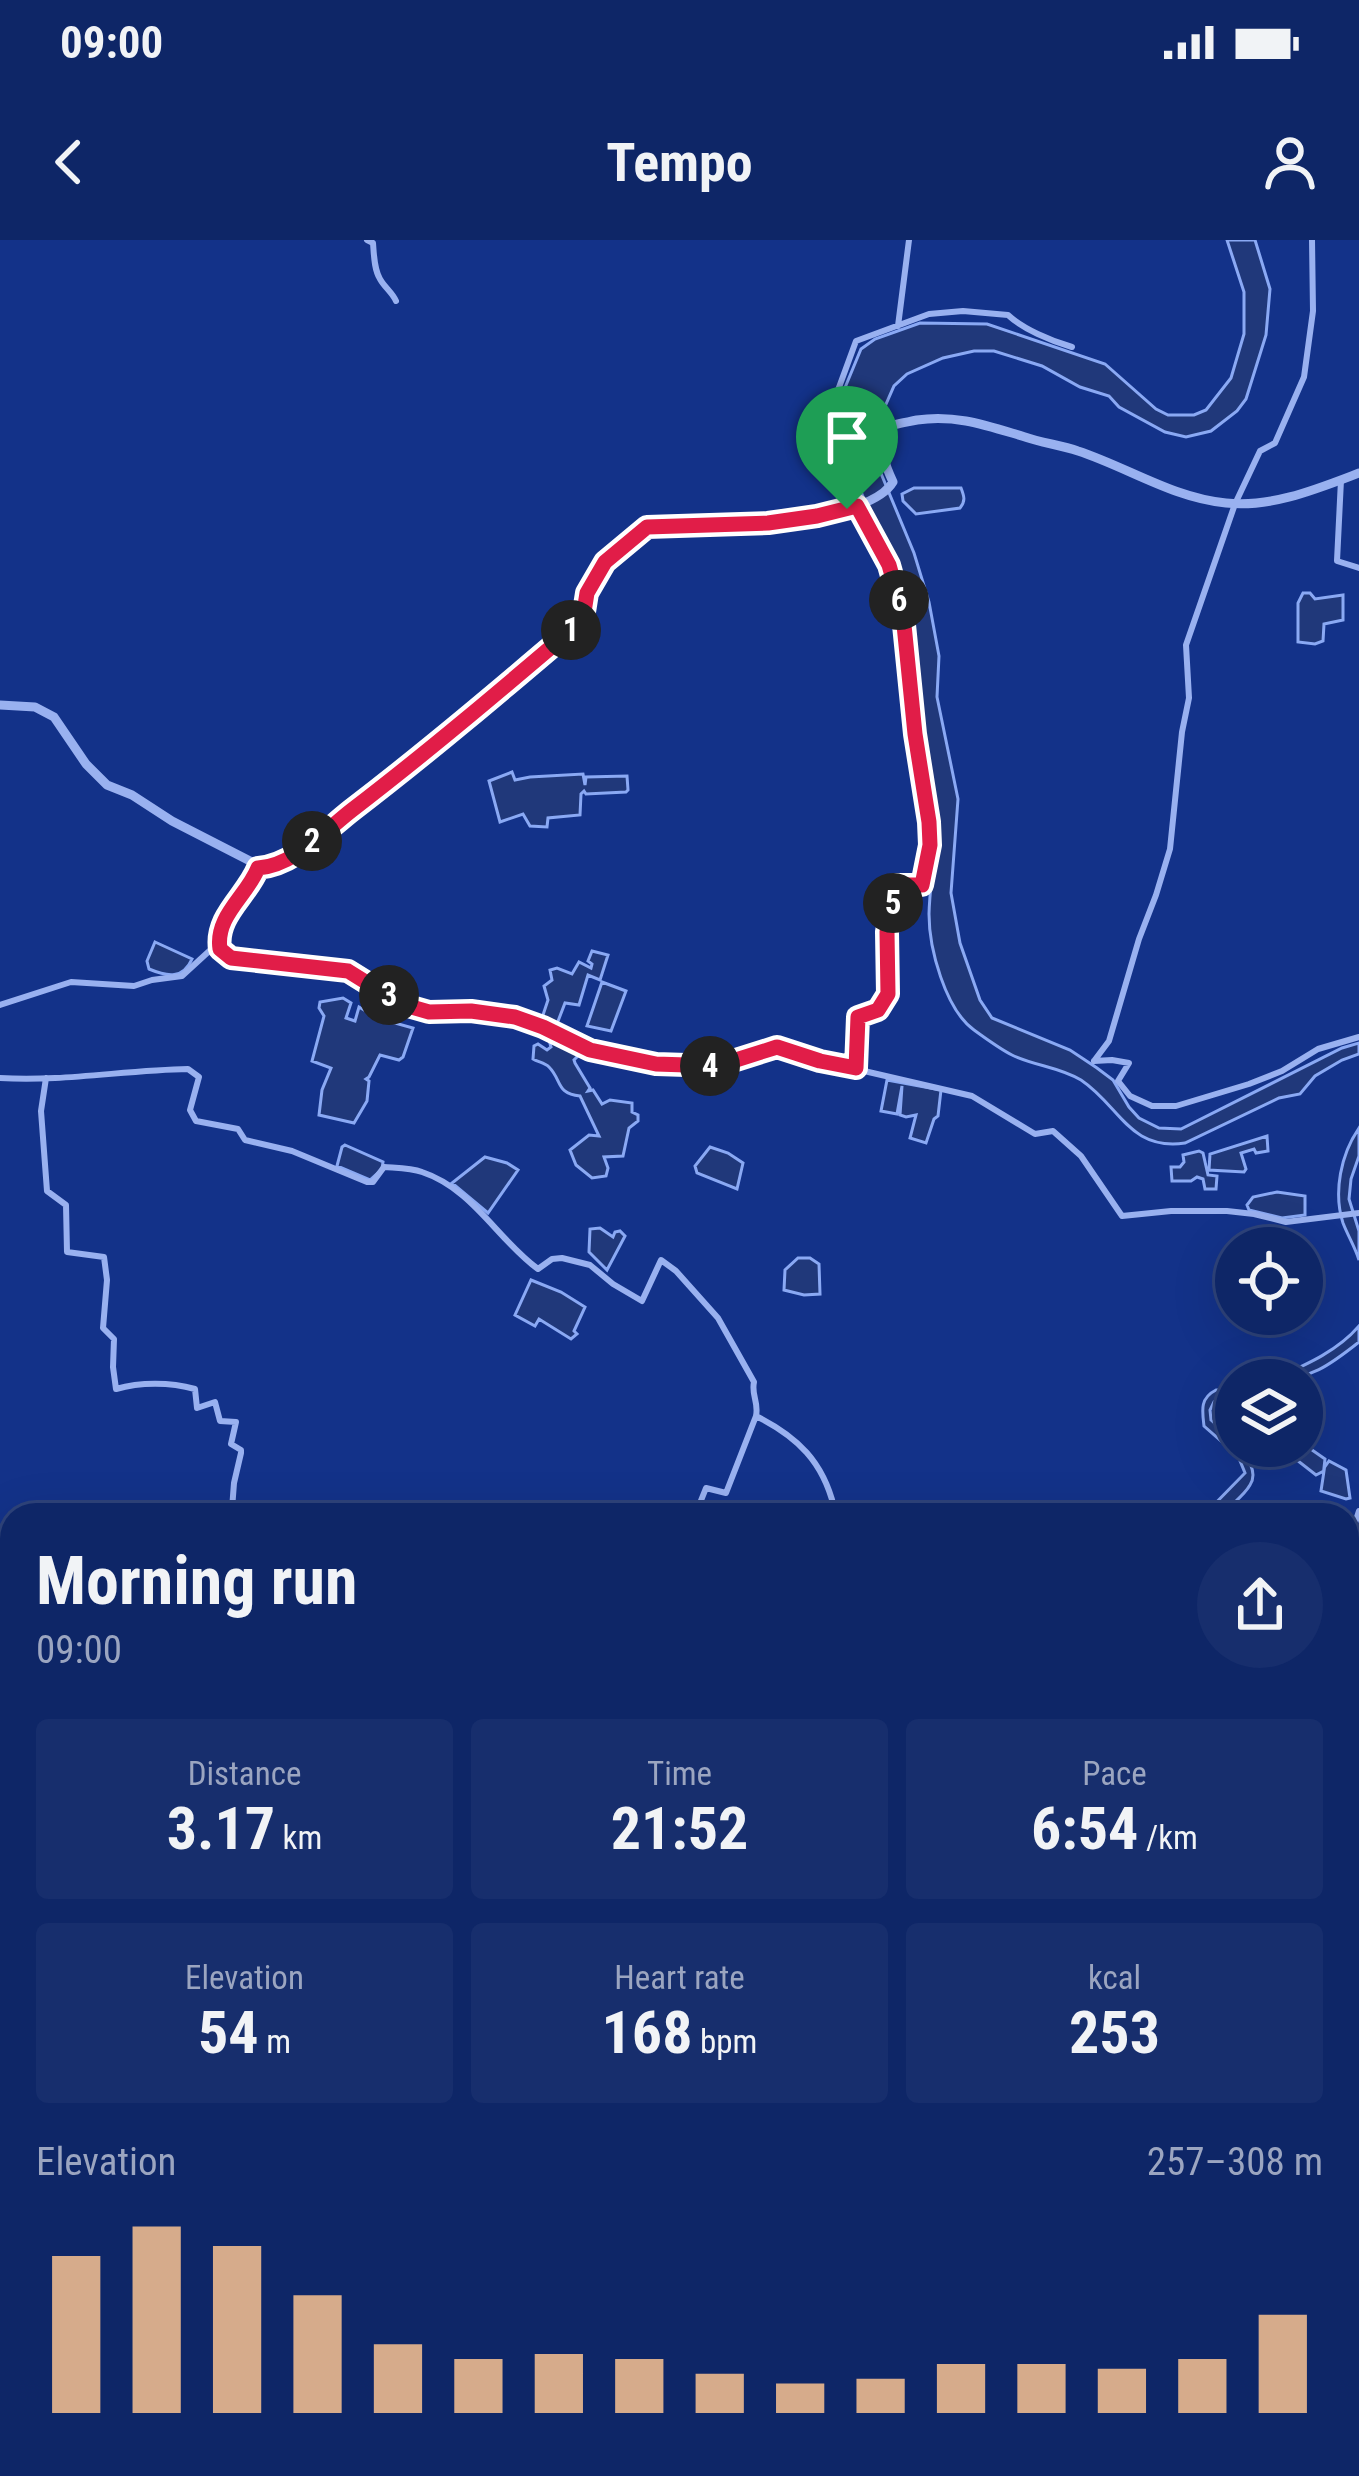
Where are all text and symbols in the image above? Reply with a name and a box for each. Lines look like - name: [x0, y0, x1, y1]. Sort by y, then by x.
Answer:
- text: 09:00: [60, 16, 163, 69]
- icon: back: [36, 129, 102, 195]
- icon: person: [1257, 129, 1323, 195]
- text: Tempo: [606, 131, 753, 194]
- pin: [796, 386, 898, 509]
- icon: arrive: [814, 404, 880, 470]
- pin: 6: [869, 570, 929, 630]
- text: 6: [891, 580, 907, 619]
- pin: 1: [541, 600, 601, 660]
- text: 1: [563, 610, 579, 649]
- pin: 2: [282, 811, 342, 871]
- text: 2: [304, 821, 320, 860]
- pin: 5: [863, 873, 923, 933]
- text: 5: [885, 883, 901, 922]
- pin: 3: [359, 965, 419, 1025]
- text: 3: [381, 975, 397, 1014]
- pin: 4: [680, 1036, 740, 1096]
- text: 4: [702, 1046, 718, 1085]
- map controls: [1215, 1227, 1323, 1467]
- button: locate: [1215, 1227, 1323, 1335]
- button: layers: [1215, 1359, 1323, 1467]
- button: share: [1197, 1542, 1323, 1668]
- text: Morning run: [36, 1543, 358, 1620]
- text: 09:00: [36, 1627, 122, 1673]
- text: Distance: [188, 1754, 301, 1793]
- text: Time: [647, 1754, 712, 1793]
- text: Pace: [1082, 1754, 1147, 1793]
- text: 3.17: [167, 1793, 275, 1864]
- text: 21:52: [611, 1793, 748, 1864]
- text: 6:54: [1031, 1793, 1138, 1864]
- text: km: [275, 1818, 322, 1857]
- text: /km: [1138, 1818, 1198, 1857]
- text: Elevation: [185, 1958, 304, 1997]
- text: Heart rate: [614, 1958, 745, 1997]
- text: kcal: [1088, 1958, 1141, 1997]
- text: 54: [198, 1997, 259, 2068]
- text: 168: [602, 1997, 693, 2068]
- text: 253: [1069, 1997, 1160, 2068]
- text: m: [259, 2022, 291, 2061]
- text: bpm: [693, 2022, 757, 2061]
- text: Elevation: [36, 2139, 176, 2185]
- text: 257–308 m: [1147, 2139, 1323, 2185]

